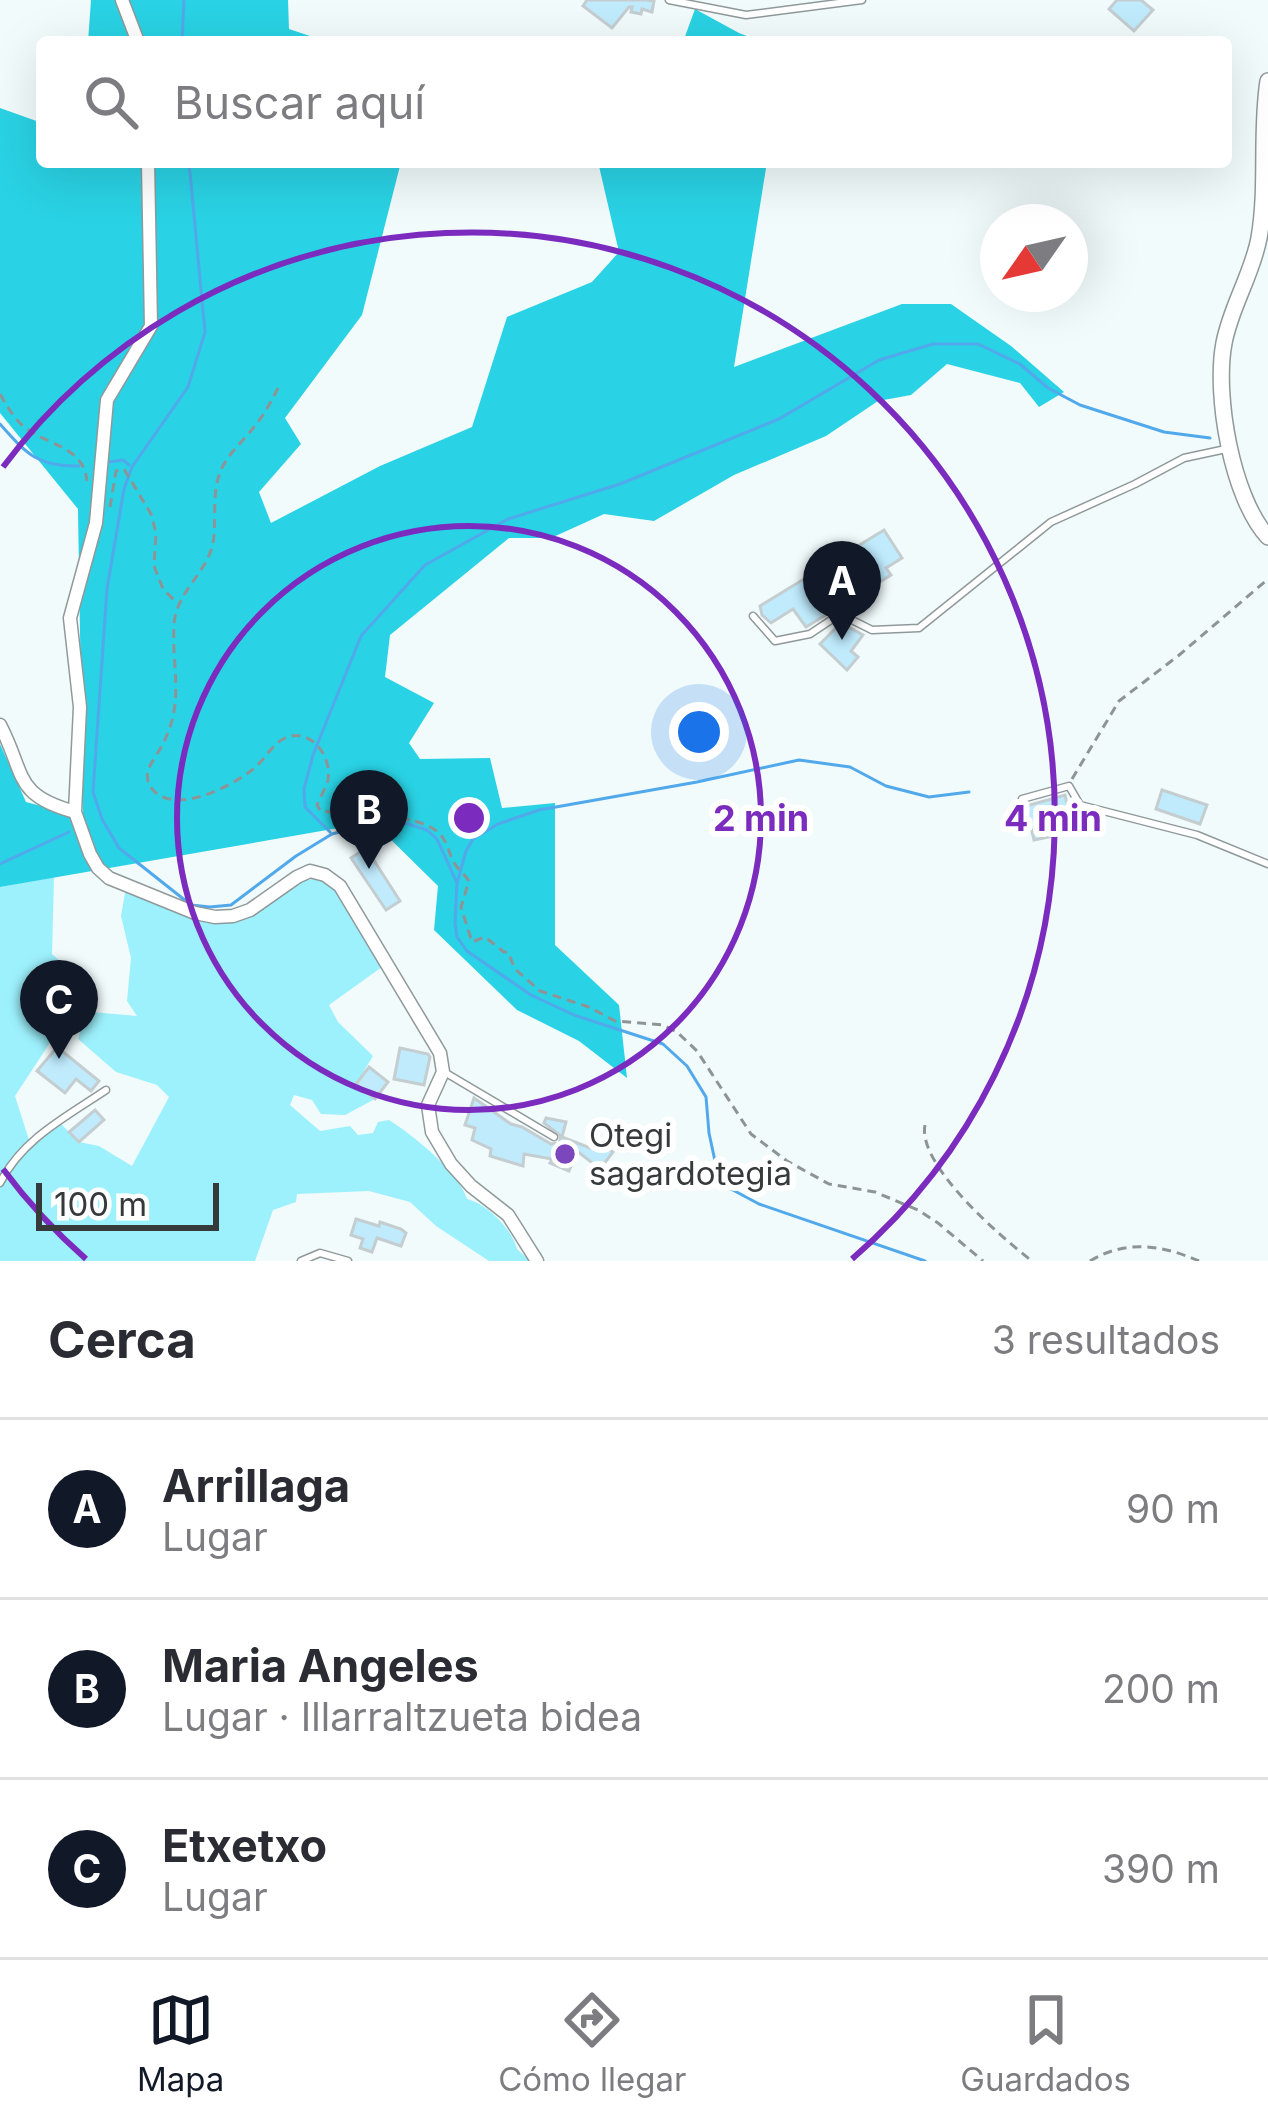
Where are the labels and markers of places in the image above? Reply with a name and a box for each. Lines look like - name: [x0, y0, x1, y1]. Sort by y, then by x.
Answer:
- pin: A: [803, 541, 881, 640]
- pin: B: [330, 770, 408, 869]
- centre of rings: [448, 797, 490, 839]
- pin: C: [20, 960, 98, 1059]
- place label: Otegi sagardotegia: [589, 1115, 792, 1193]
- marker: Otegi sagardotegia: [552, 1141, 578, 1167]

